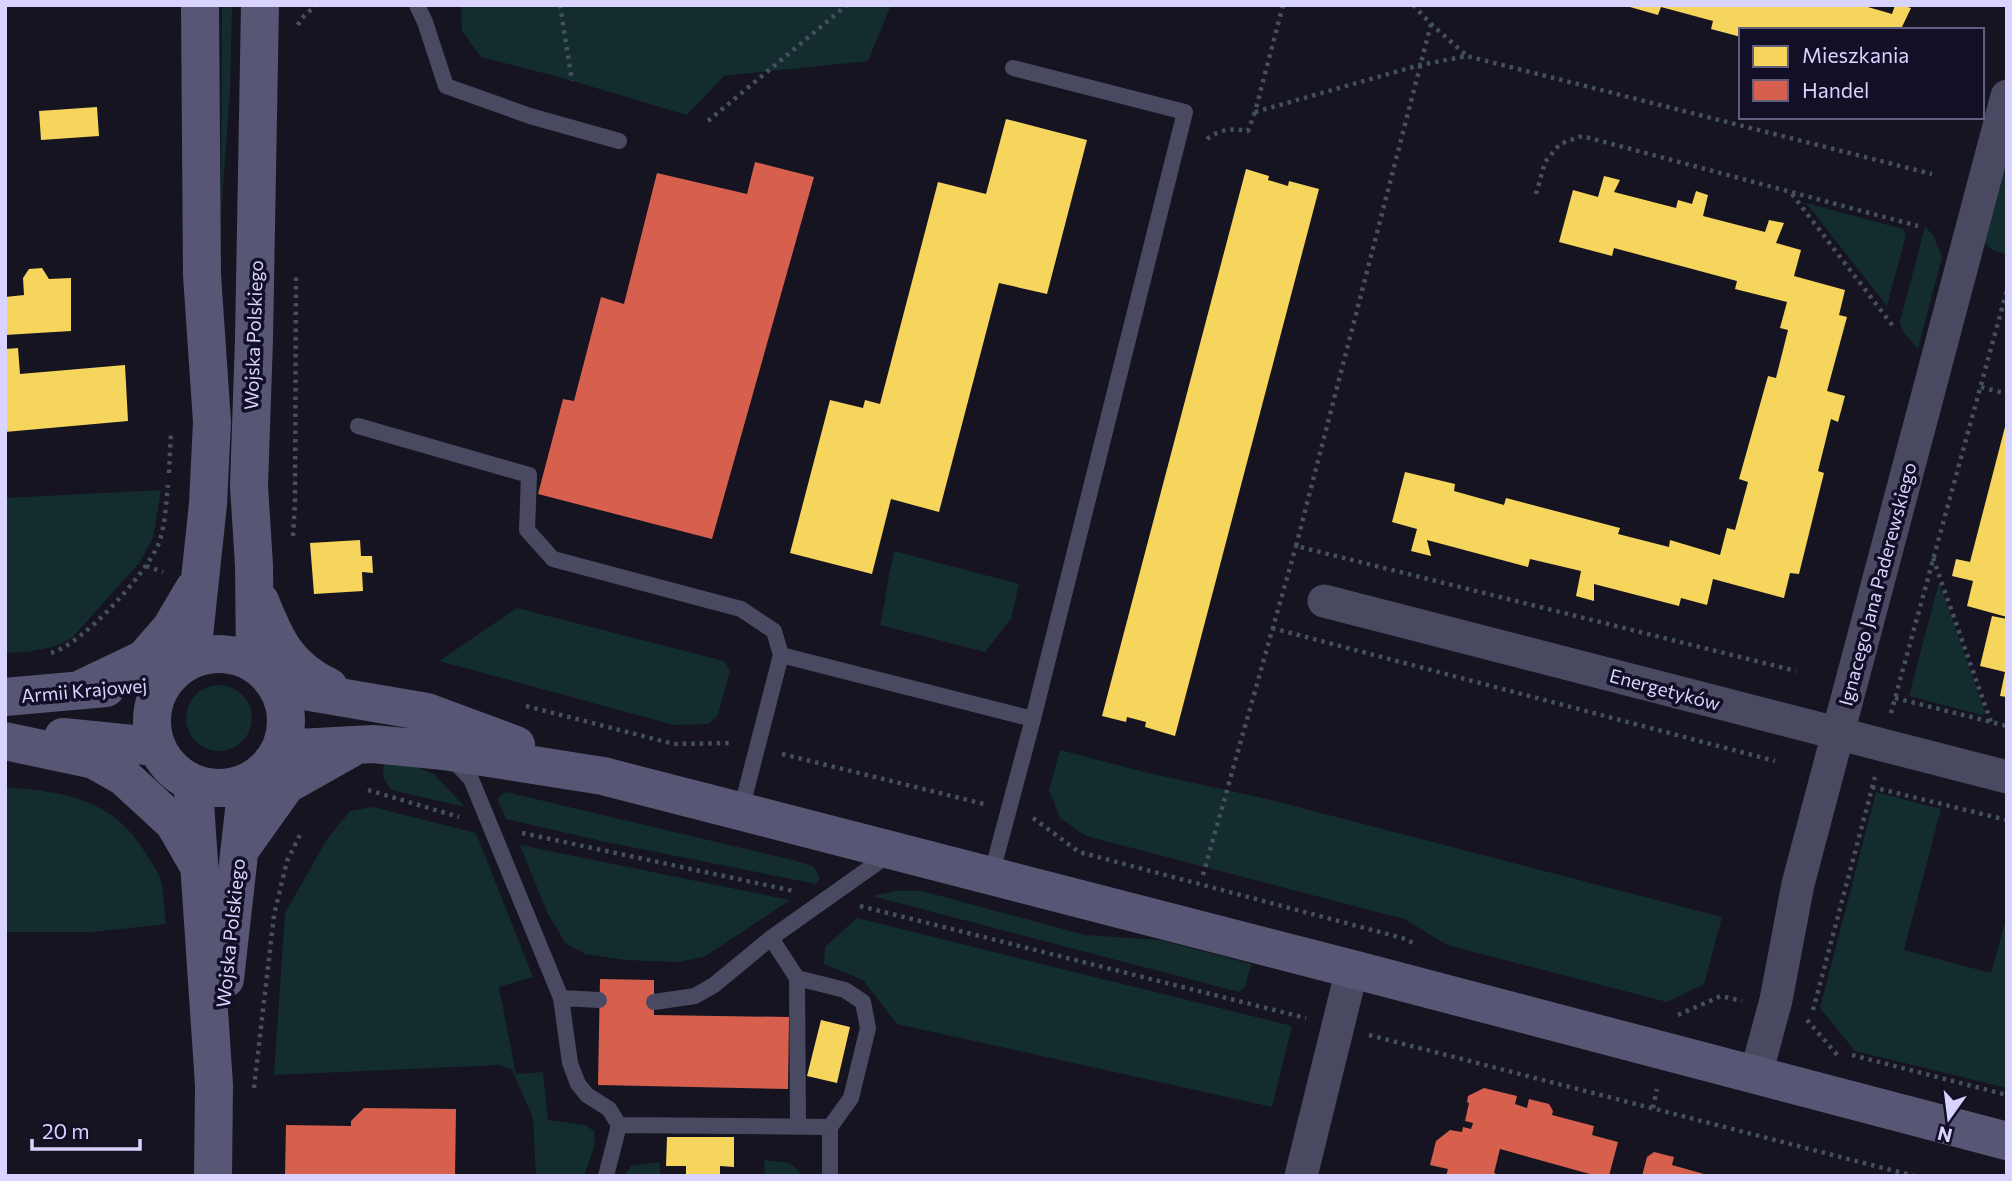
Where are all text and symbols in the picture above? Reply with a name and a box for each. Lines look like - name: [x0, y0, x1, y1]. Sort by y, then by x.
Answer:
- legend: [1739, 28, 1984, 119]
- text: Mieszkania: [1802, 42, 1909, 67]
- text: Handel: [1802, 77, 1869, 102]
- street label: Wojska Polskiego: [239, 260, 267, 410]
- street label: Ignacego Jana Paderewskiego: [1833, 460, 1921, 708]
- street label: Energetyków: [1607, 663, 1723, 715]
- street label: Armii Krajowej: [20, 673, 148, 707]
- street label: Wojska Polskiego: [211, 857, 249, 1009]
- north arrow: [1914, 1083, 1984, 1153]
- scale bar: [32, 1108, 140, 1152]
- text: 20 m: [42, 1118, 90, 1143]
- text: N: [1935, 1122, 1954, 1148]

